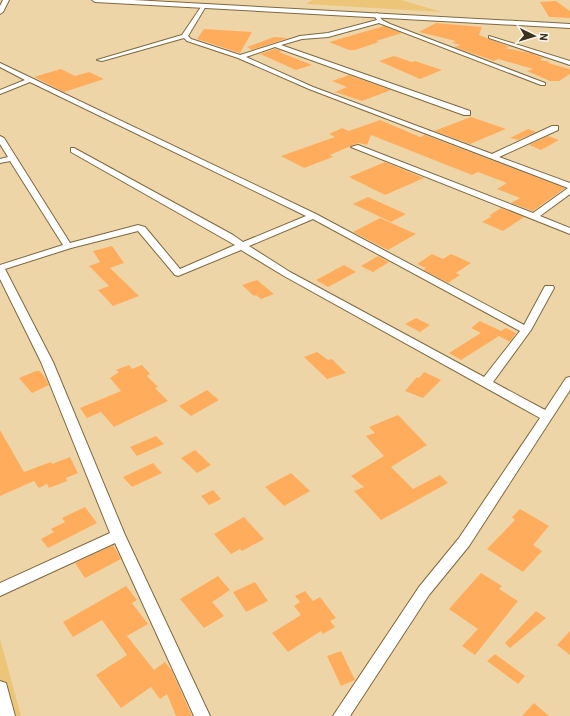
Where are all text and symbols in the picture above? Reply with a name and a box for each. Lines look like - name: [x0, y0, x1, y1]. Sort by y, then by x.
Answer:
- north arrow: [514, 16, 554, 56]
- text: N: [538, 33, 551, 41]

